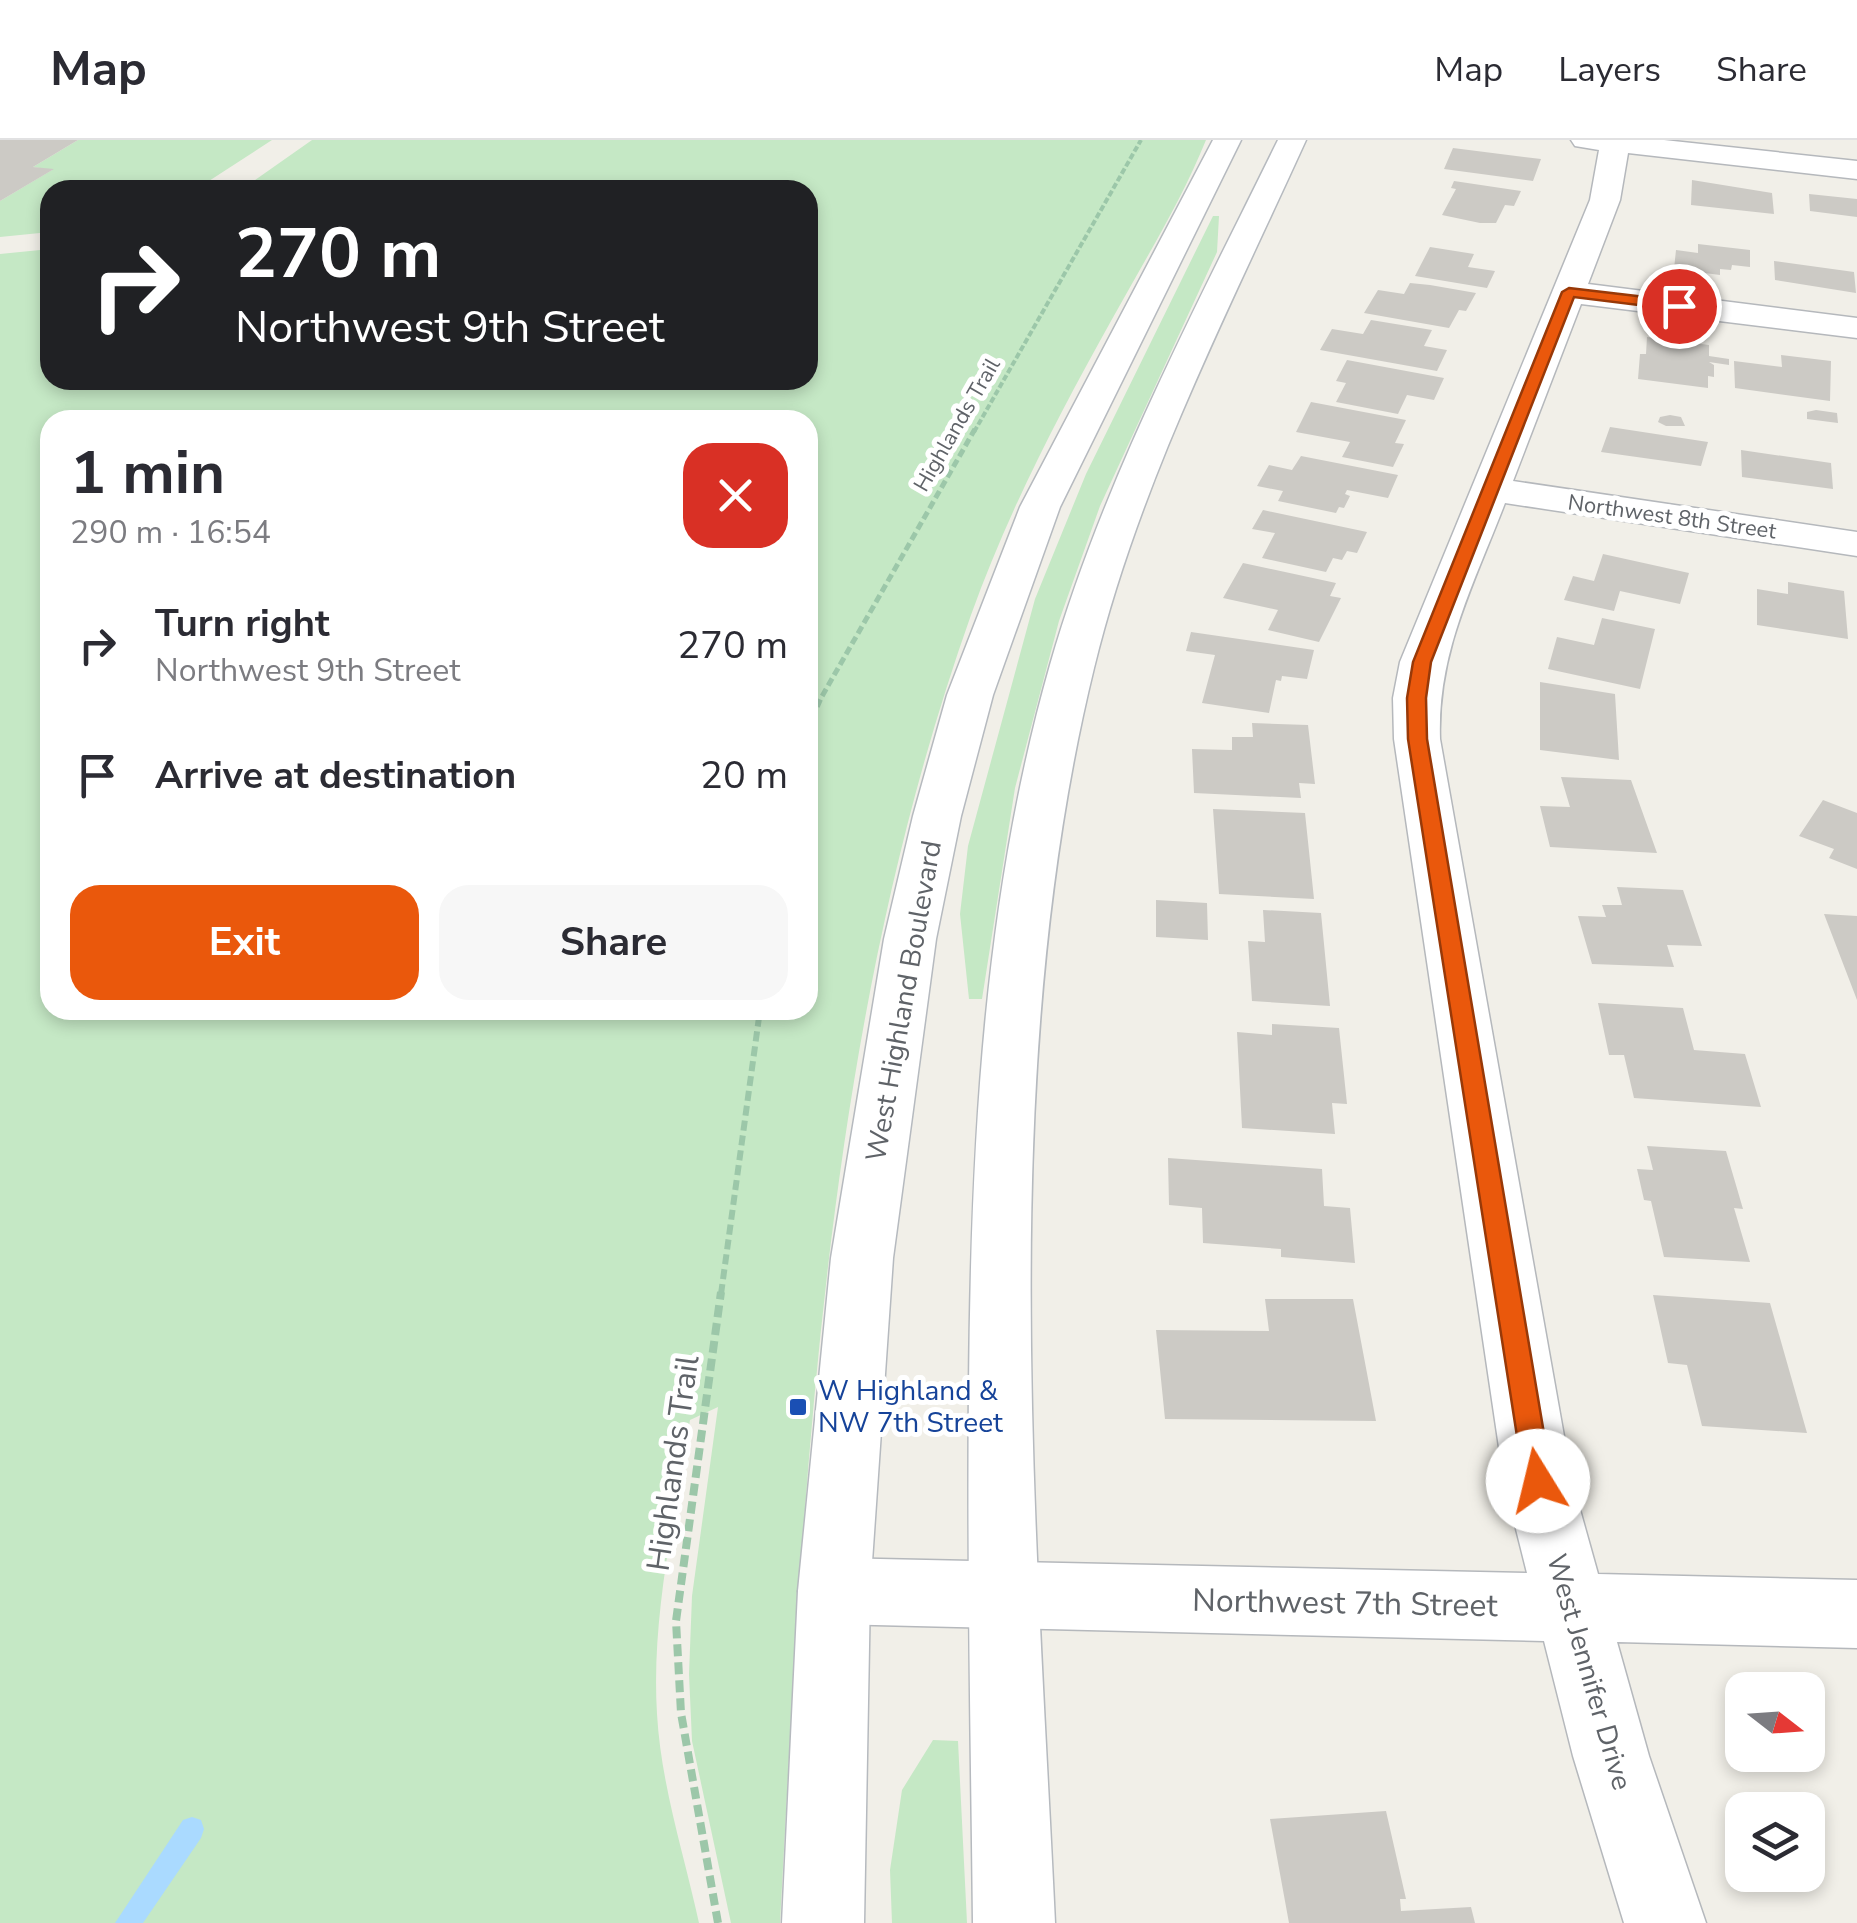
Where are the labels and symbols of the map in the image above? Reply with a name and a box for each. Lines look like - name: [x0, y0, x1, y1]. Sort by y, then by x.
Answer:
- pin: [1637, 264, 1722, 349]
- street label: Highlands Trail: [907, 352, 1008, 497]
- street label: Northwest 8th Street: [1566, 488, 1778, 547]
- street label: West Highland Boulevard: [857, 838, 951, 1164]
- street label: Highlands Trail: [637, 1352, 710, 1574]
- place label: W Highland & NW 7th Street: [818, 1372, 1003, 1442]
- marker: W Highland & NW 7th Street: [787, 1396, 809, 1418]
- position arrow: [1486, 1429, 1590, 1533]
- street label: West Jennifer Drive: [1537, 1549, 1641, 1795]
- street label: Northwest 7th Street: [1192, 1579, 1499, 1627]
- north arrow: [1725, 1672, 1825, 1772]

